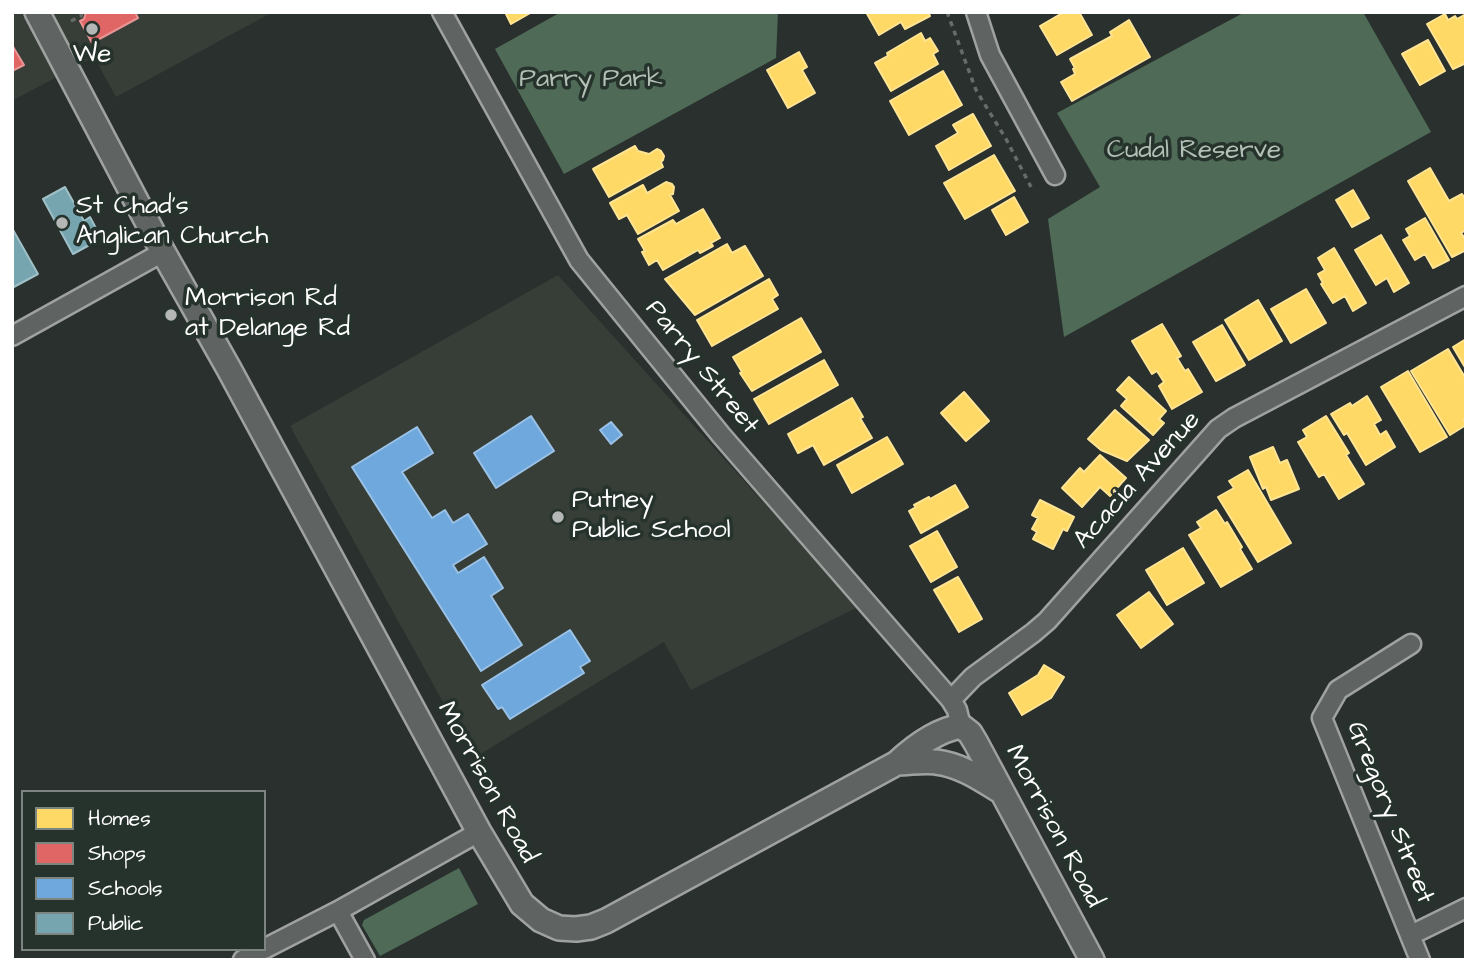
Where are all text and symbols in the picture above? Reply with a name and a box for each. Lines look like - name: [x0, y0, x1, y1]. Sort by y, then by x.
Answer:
- marker: We: [84, 21, 100, 37]
- place label: We: [73, 40, 111, 72]
- park label: Parry Park: [519, 65, 663, 97]
- park label: Cudal Reserve: [1107, 136, 1281, 168]
- place label: St Chad's Anglican Church: [76, 192, 268, 254]
- marker: St Chad's Anglican Church: [54, 215, 70, 231]
- place label: Morrison Rd at Delange Rd: [185, 284, 350, 346]
- street label: Parry Street: [637, 295, 765, 441]
- marker: Morrison Rd at Delange Rd: [163, 307, 179, 323]
- street label: Acacia Avenue: [1068, 406, 1208, 556]
- place label: Putney Public School: [572, 486, 731, 548]
- marker: Putney Public School: [550, 509, 566, 525]
- street label: Morrison Road: [429, 697, 543, 869]
- street label: Gregory Street: [1338, 717, 1440, 909]
- street label: Morrison Road: [997, 740, 1109, 914]
- legend: [21, 790, 266, 951]
- text: Homes: [88, 804, 151, 833]
- text: Shops: [88, 839, 146, 868]
- text: Schools: [88, 874, 163, 903]
- text: Public: [88, 909, 144, 938]

